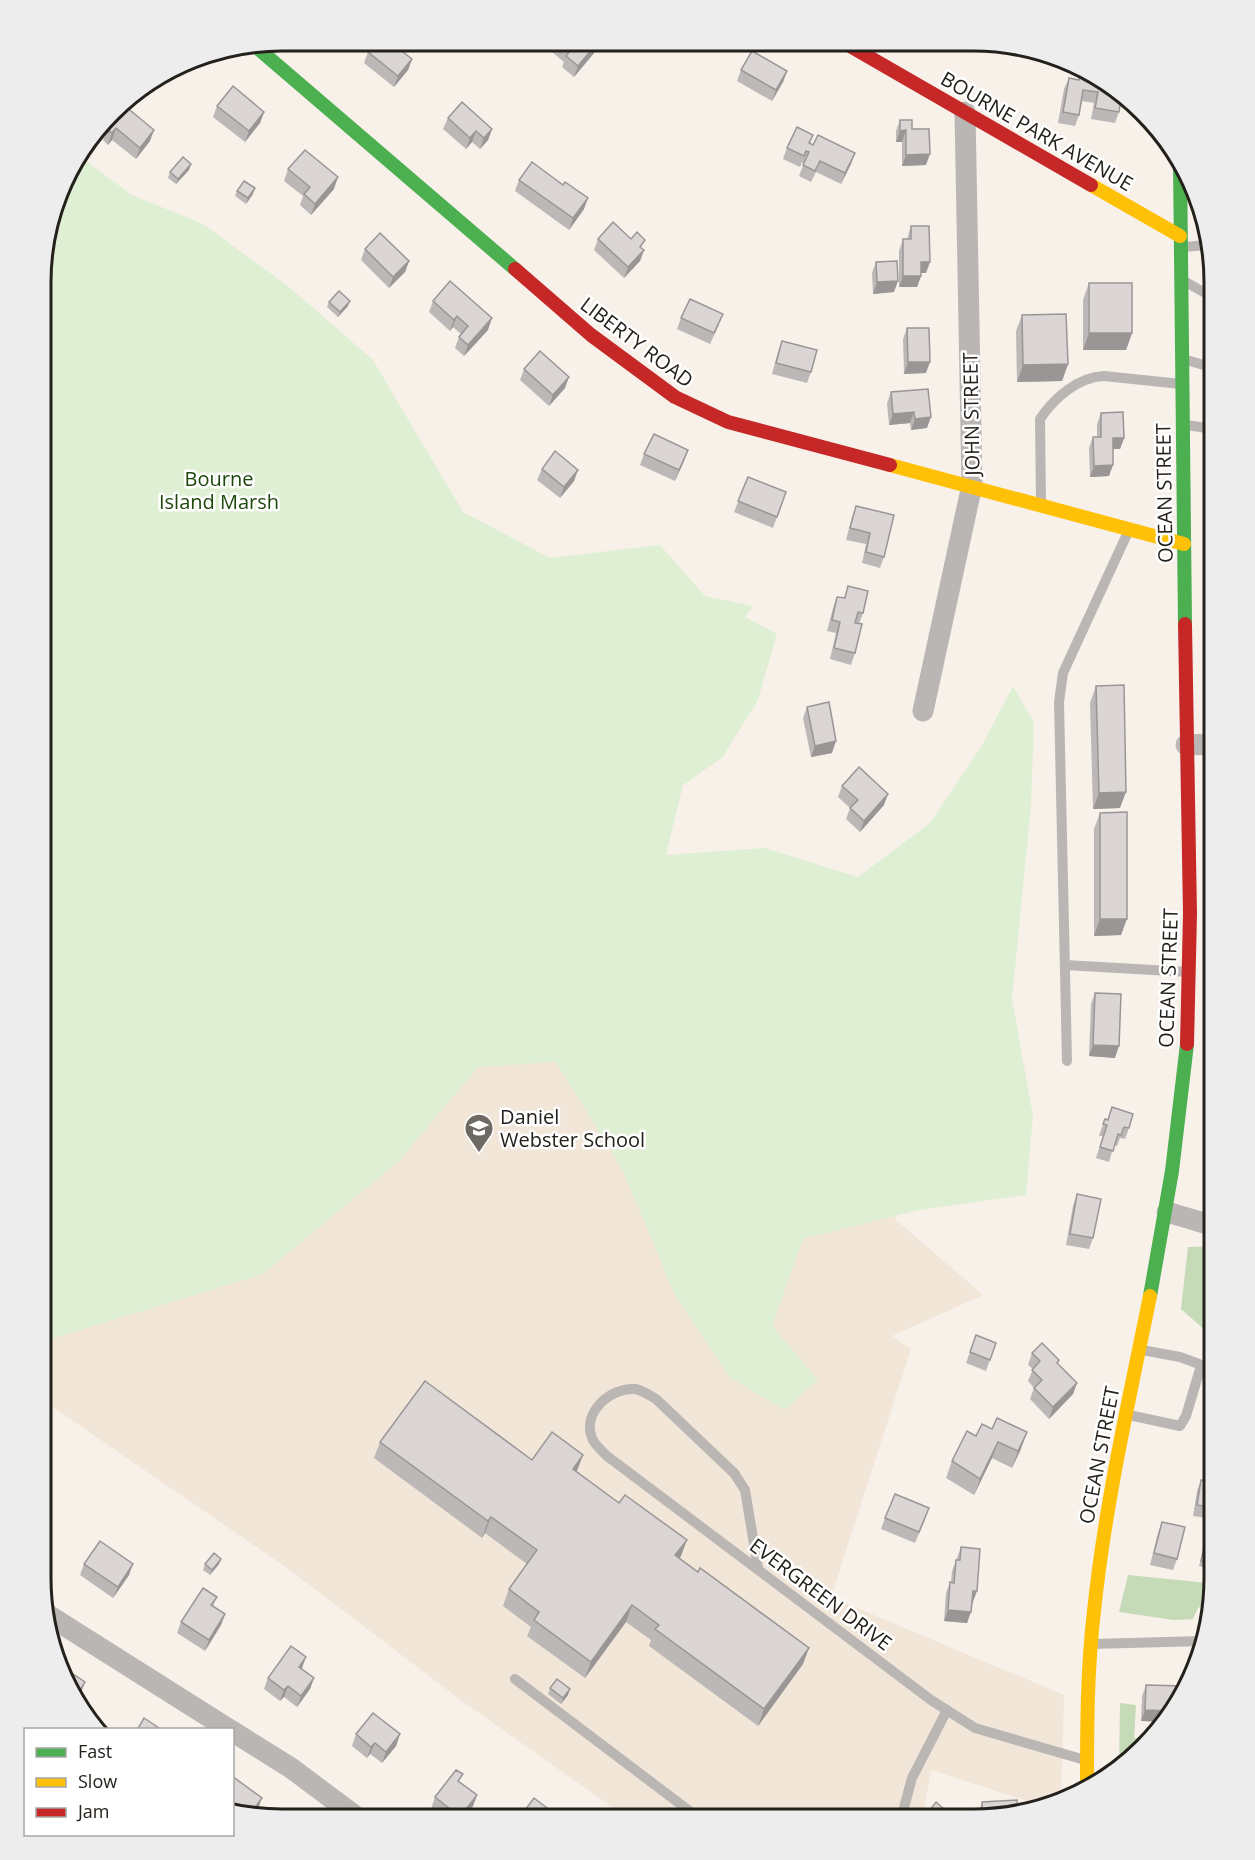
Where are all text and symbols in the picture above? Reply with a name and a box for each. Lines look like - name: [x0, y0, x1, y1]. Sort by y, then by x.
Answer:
- street label: BOURNE PARK AVENUE: [936, 65, 1138, 197]
- street label: LIBERTY ROAD: [575, 291, 699, 393]
- street label: JOHN STREET: [956, 352, 986, 478]
- street label: OCEAN STREET: [1149, 423, 1179, 563]
- park label: Bourne Island Marsh: [159, 465, 279, 515]
- street label: OCEAN STREET: [1152, 908, 1184, 1048]
- place label: Daniel Webster School: [500, 1103, 645, 1153]
- school or university icon: Daniel Webster School: [463, 1112, 495, 1154]
- street label: OCEAN STREET: [1072, 1384, 1126, 1526]
- street label: EVERGREEN DRIVE: [744, 1532, 898, 1656]
- legend: [24, 1728, 234, 1836]
- text: Fast: [78, 1739, 112, 1763]
- text: Slow: [78, 1769, 117, 1793]
- text: Jam: [76, 1799, 110, 1823]

